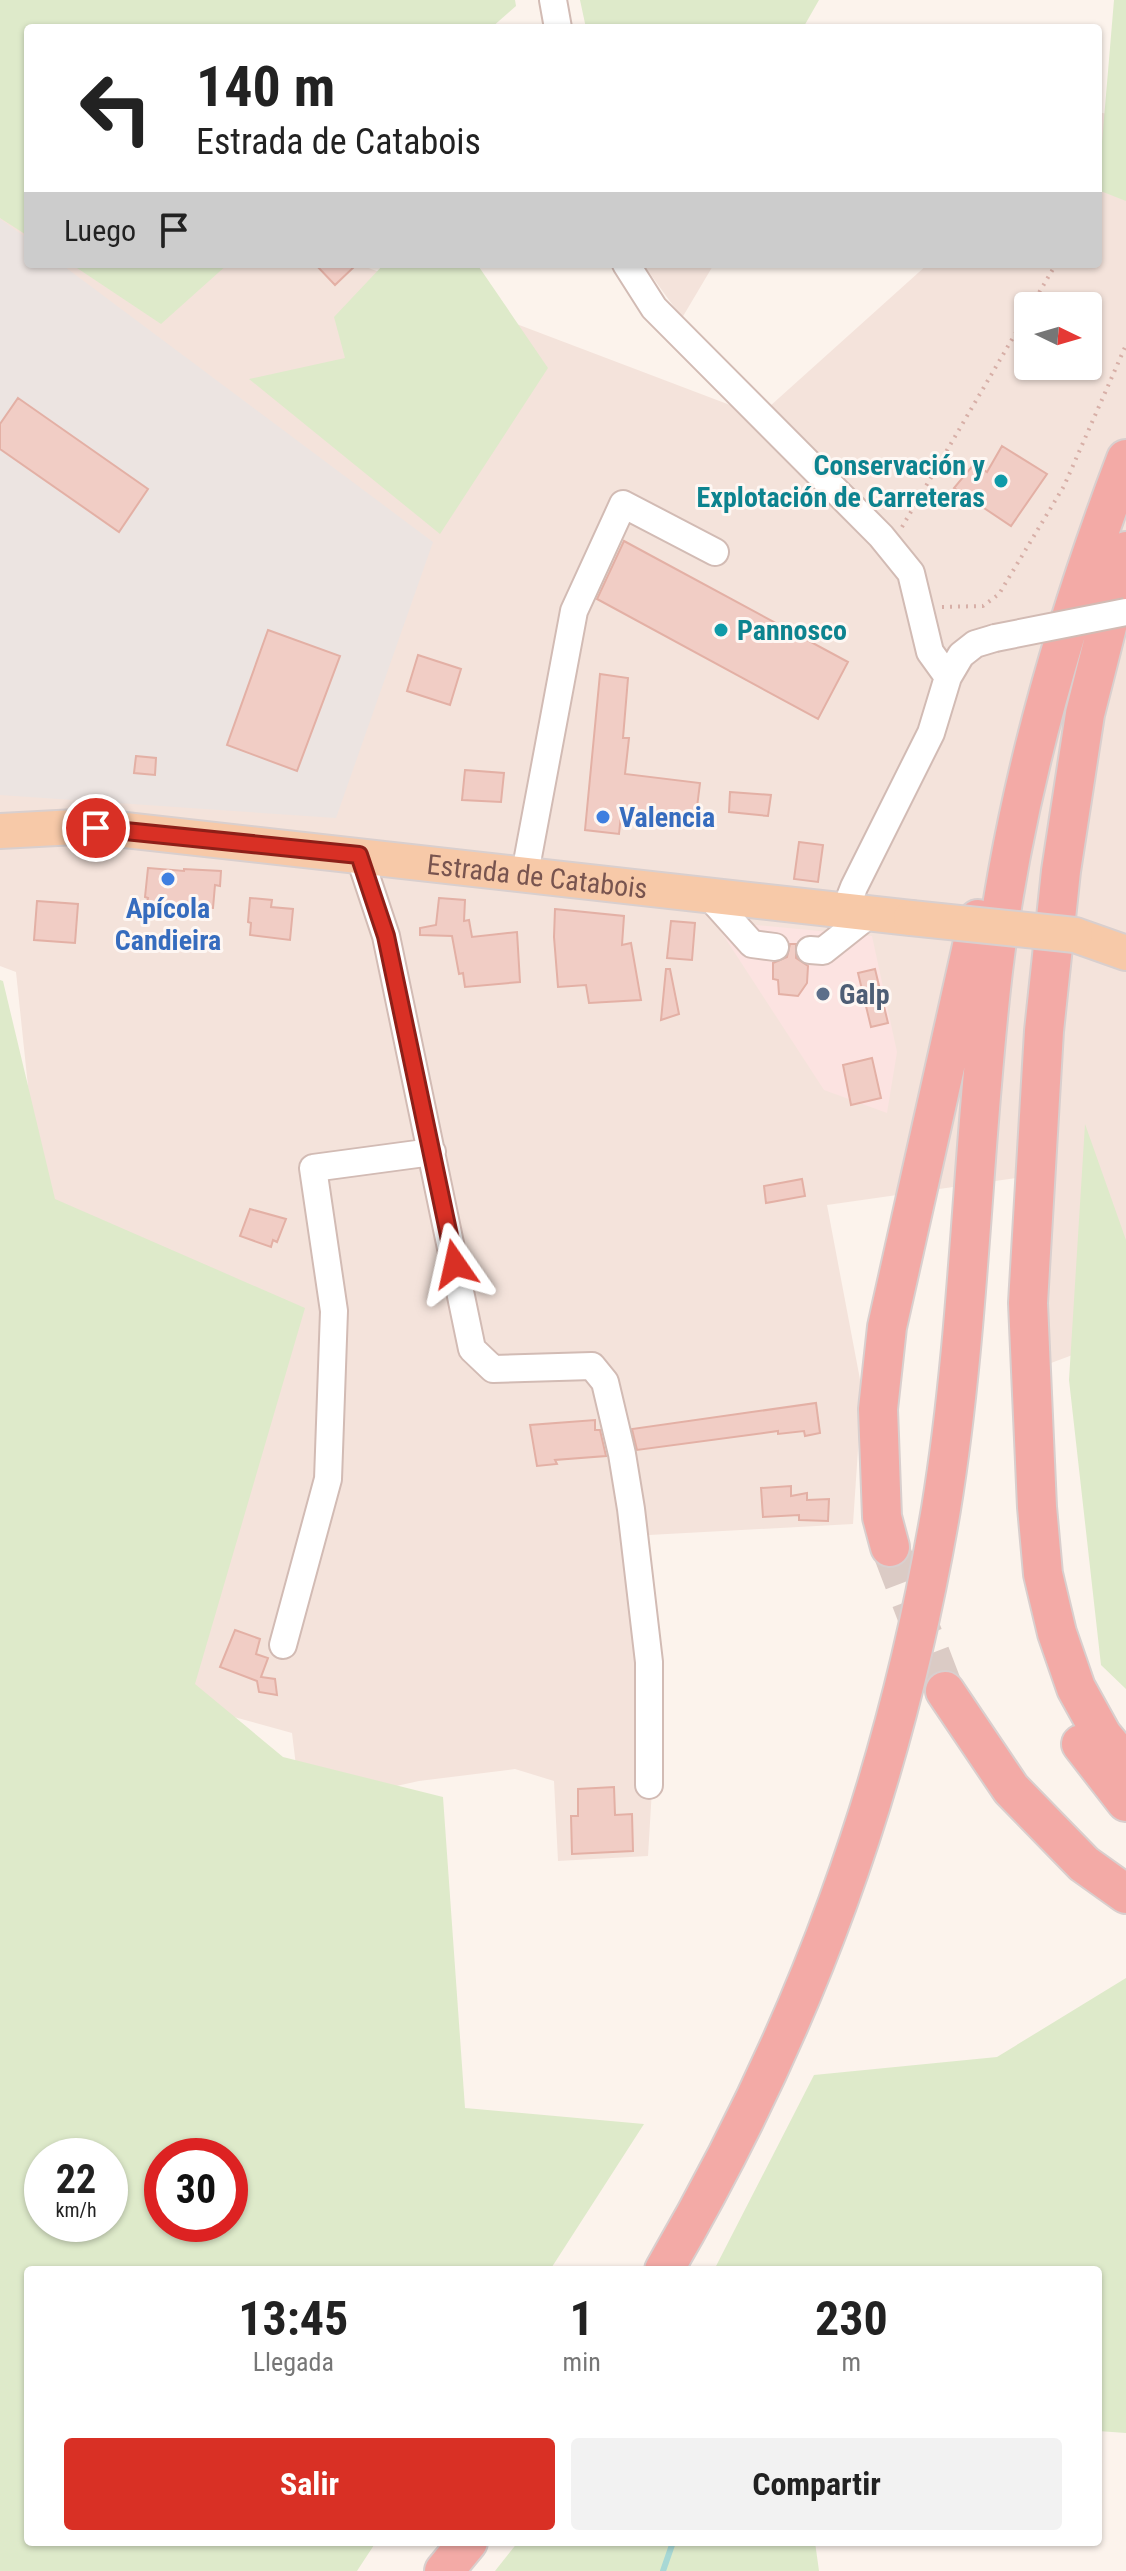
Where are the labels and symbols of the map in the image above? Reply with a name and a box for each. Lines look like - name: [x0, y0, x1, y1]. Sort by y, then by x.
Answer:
- north arrow: [1014, 292, 1102, 380]
- place label: Conservación y Explotación de Carreteras: [697, 449, 986, 514]
- marker: Conservación y Explotación de Carreteras: [992, 472, 1010, 490]
- place label: Pannosco: [737, 614, 847, 647]
- marker: Pannosco: [712, 621, 730, 639]
- pin: [62, 794, 130, 862]
- place label: Valencia: [619, 801, 715, 834]
- marker: Valencia: [594, 808, 612, 826]
- street label: Estrada de Catabois: [425, 847, 649, 905]
- marker: Apícola Candieira: [159, 870, 177, 888]
- place label: Apícola Candieira: [115, 892, 221, 957]
- place label: Galp: [839, 978, 890, 1011]
- marker: Galp: [814, 985, 832, 1003]
- position arrow: [413, 1222, 497, 1306]
- speed limit sign: 30: [144, 2138, 248, 2242]

